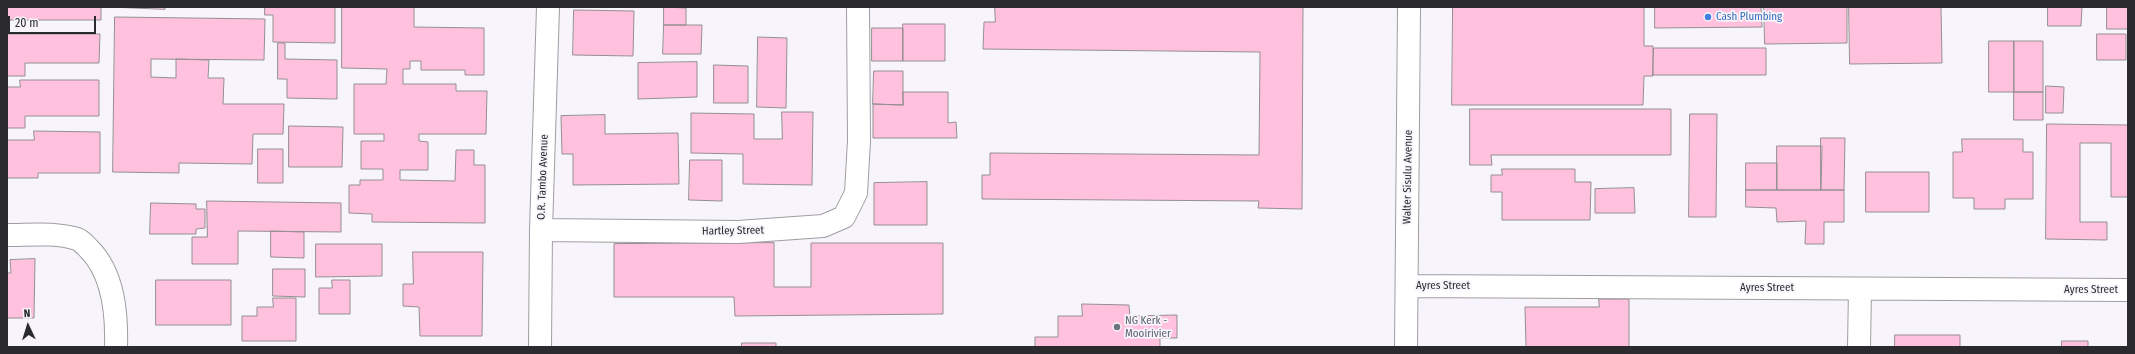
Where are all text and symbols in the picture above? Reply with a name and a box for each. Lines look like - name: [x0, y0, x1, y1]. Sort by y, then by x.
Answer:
- scale bar: [10, 8, 98, 34]
- place label: Cash Plumbing: [1716, 10, 1782, 24]
- marker: Cash Plumbing: [1703, 12, 1713, 22]
- text: 20 m: [15, 16, 39, 30]
- street label: Walter Sisulu Avenue: [1401, 130, 1415, 224]
- street label: O.R. Tambo Avenue: [535, 134, 551, 220]
- street label: Hartley Street: [702, 224, 764, 238]
- street label: Ayres Street: [1416, 279, 1470, 293]
- street label: Ayres Street: [1740, 281, 1794, 295]
- street label: Ayres Street: [2064, 283, 2118, 297]
- north arrow: [8, 306, 48, 346]
- text: N: [23, 307, 31, 320]
- place label: NG Kerk - Mooirivier: [1125, 314, 1171, 340]
- marker: NG Kerk - Mooirivier: [1112, 322, 1122, 332]

